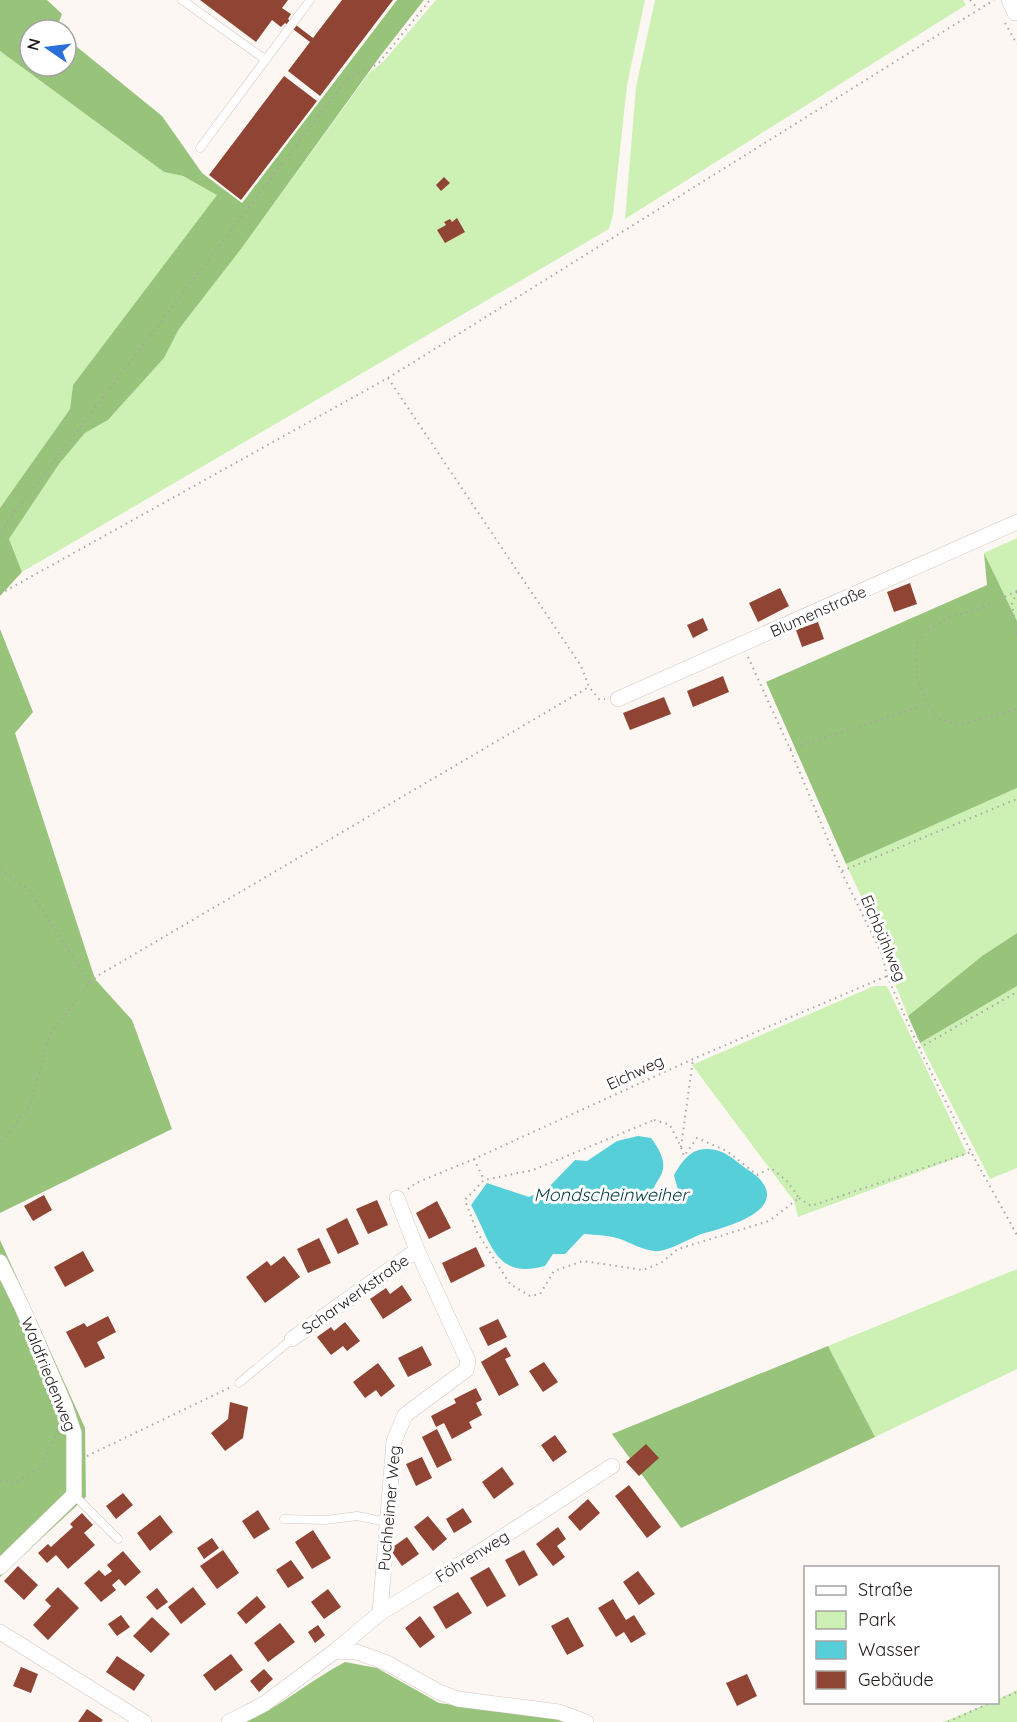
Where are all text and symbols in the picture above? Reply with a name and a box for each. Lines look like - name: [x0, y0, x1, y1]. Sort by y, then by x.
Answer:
- north arrow: [18, 18, 78, 78]
- text: N: [22, 36, 45, 52]
- street label: Blumenstraße: [767, 581, 869, 641]
- street label: Eichbühlweg: [857, 892, 911, 984]
- street label: Eichweg: [603, 1050, 667, 1094]
- water label: Mondscheinweiher: [534, 1183, 690, 1206]
- street label: Scharwerkstraße: [298, 1250, 412, 1338]
- street label: Waldfriedenweg: [17, 1314, 81, 1434]
- street label: Puchheimer Weg: [374, 1444, 404, 1572]
- street label: Föhrenweg: [432, 1526, 512, 1586]
- legend: [804, 1566, 999, 1704]
- text: Straße: [858, 1578, 913, 1601]
- text: Park: [858, 1608, 896, 1631]
- text: Wasser: [858, 1638, 920, 1661]
- text: Gebäude: [858, 1668, 934, 1691]

